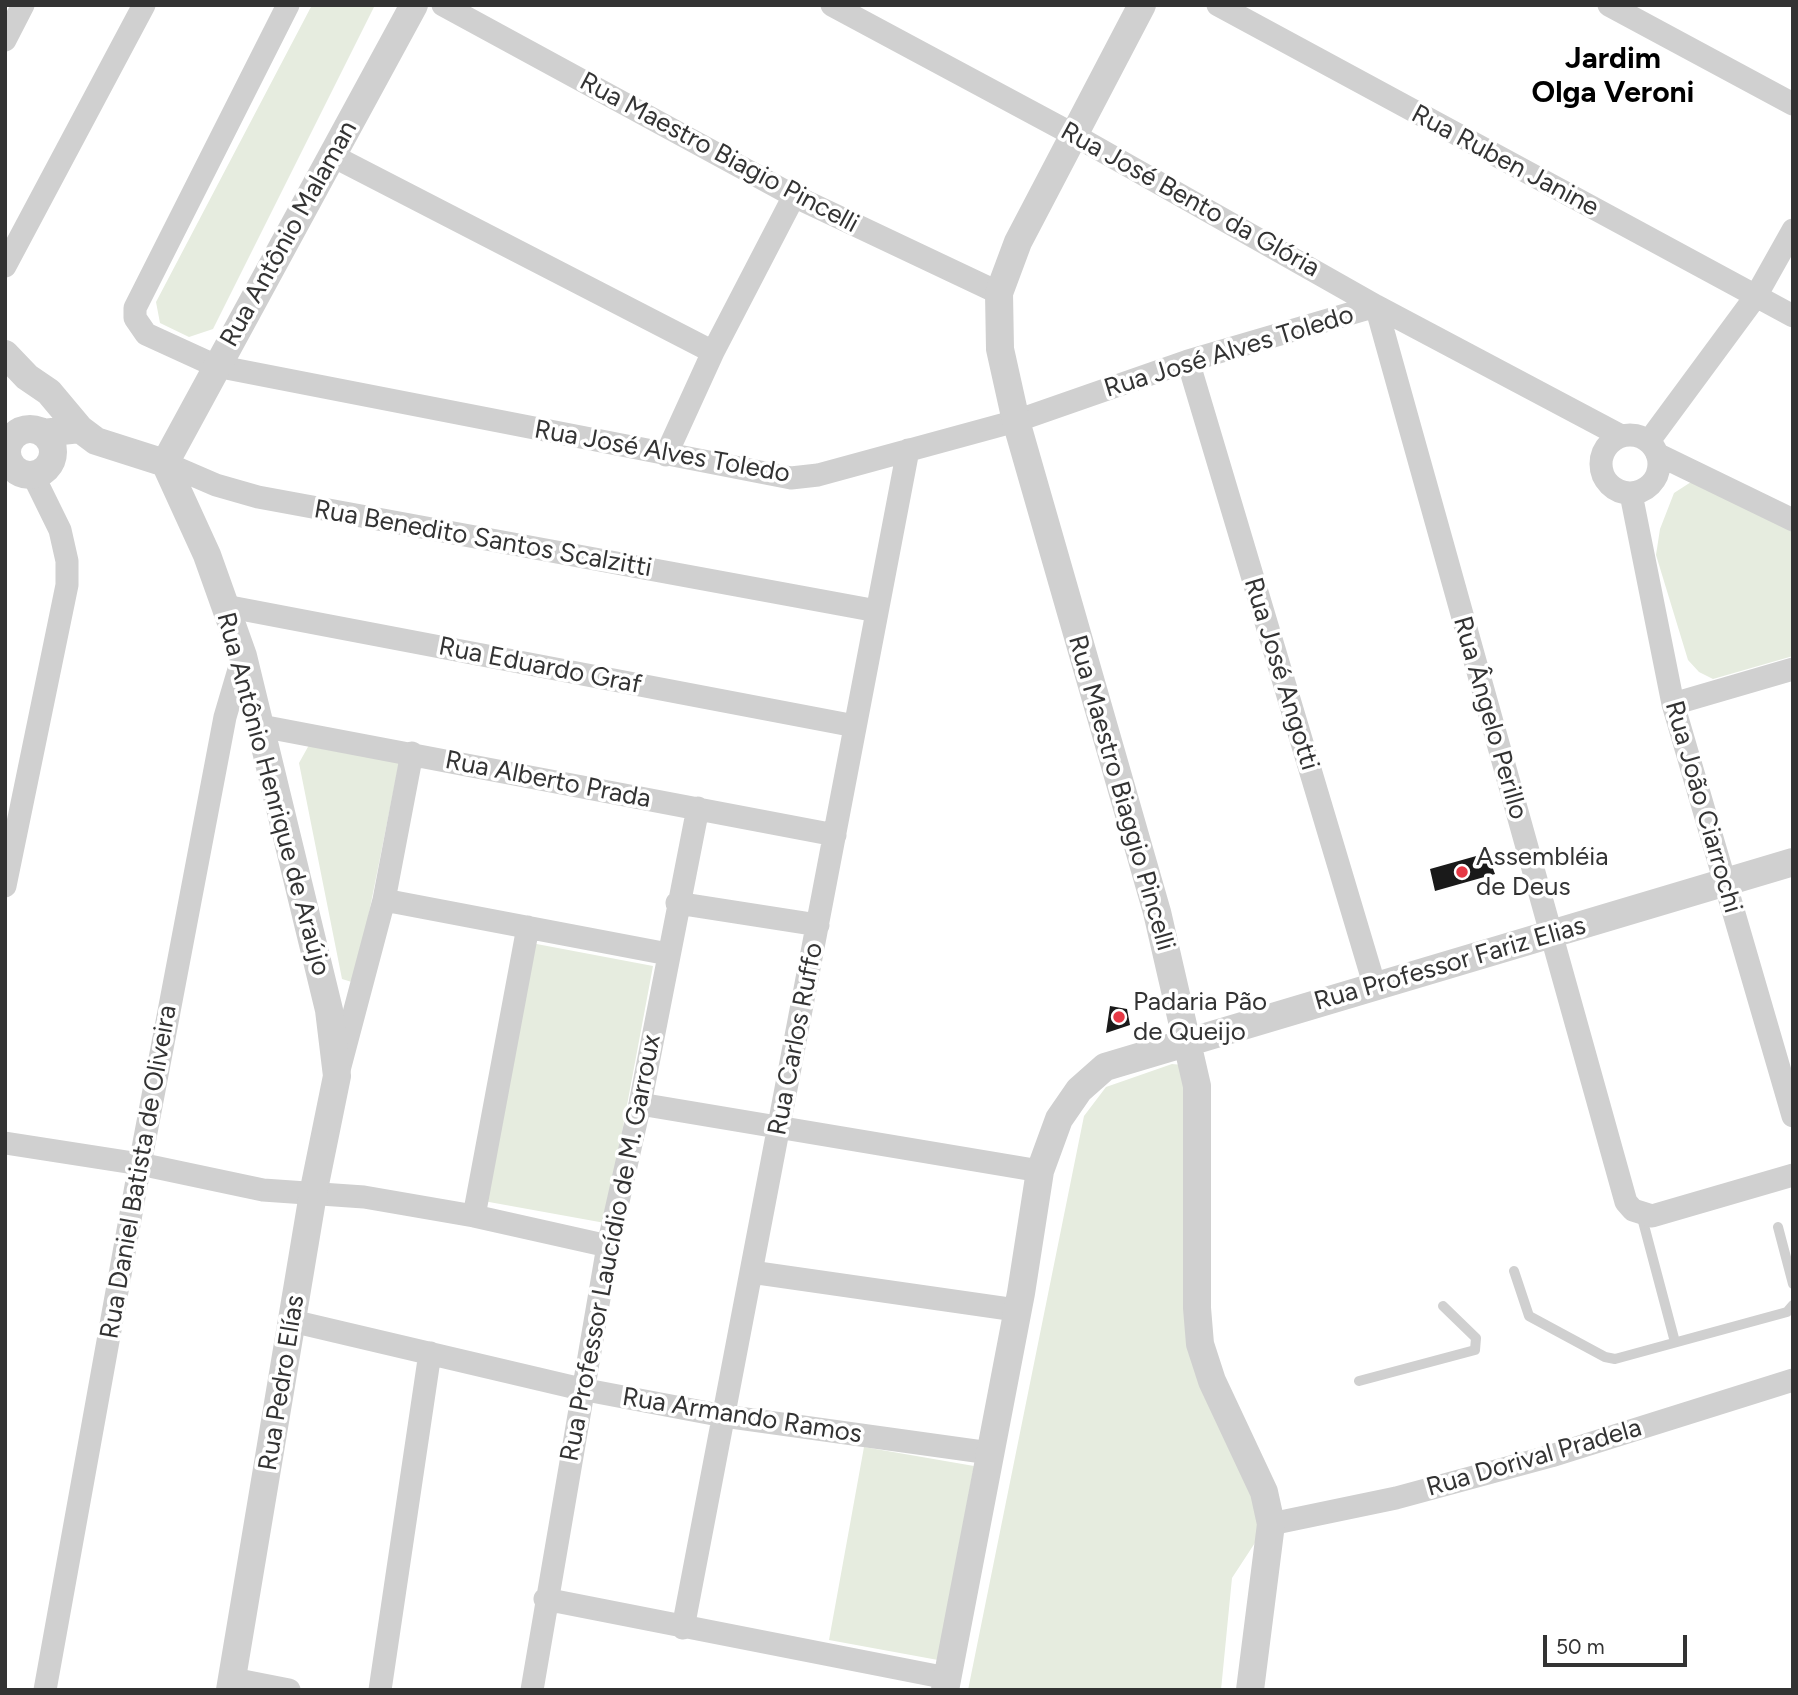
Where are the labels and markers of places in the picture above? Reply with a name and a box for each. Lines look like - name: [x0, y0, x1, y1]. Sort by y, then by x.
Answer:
- place label: Assembléia de Deus: [1476, 841, 1609, 903]
- marker: Assembléia de Deus: [1454, 864, 1470, 880]
- place label: Padaria Pão de Queijo: [1133, 986, 1267, 1048]
- marker: Padaria Pão de Queijo: [1111, 1009, 1127, 1025]

